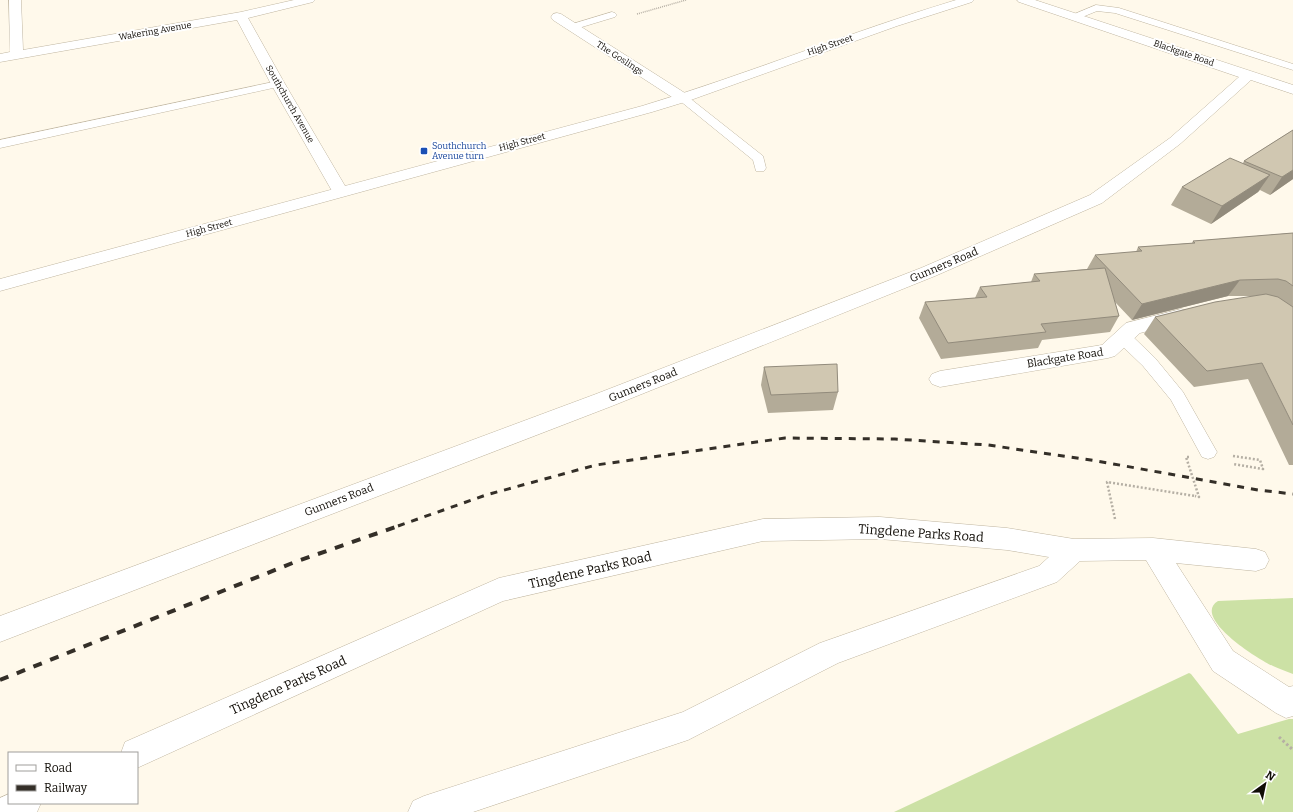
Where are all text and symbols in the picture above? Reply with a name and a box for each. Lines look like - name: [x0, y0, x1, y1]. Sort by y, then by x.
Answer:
- street label: Wakering Avenue: [118, 20, 192, 42]
- street label: High Street: [806, 32, 855, 57]
- street label: Blackgate Road: [1152, 38, 1216, 68]
- street label: The Goslings: [595, 39, 645, 77]
- street label: Southchurch Avenue: [264, 64, 316, 145]
- street label: High Street: [498, 131, 547, 153]
- place label: Southchurch Avenue turn: [432, 141, 487, 161]
- marker: Southchurch Avenue turn: [419, 146, 429, 156]
- street label: High Street: [185, 217, 234, 239]
- street label: Gunners Road: [908, 245, 980, 285]
- street label: Blackgate Road: [1026, 345, 1105, 370]
- street label: Gunners Road: [607, 365, 680, 405]
- street label: Gunners Road: [303, 481, 376, 519]
- street label: Tingdene Parks Road: [858, 521, 984, 545]
- street label: Tingdene Parks Road: [527, 548, 653, 591]
- street label: Tingdene Parks Road: [228, 652, 349, 717]
- legend: [8, 752, 138, 804]
- text: Road: [44, 761, 72, 775]
- north arrow: [1245, 764, 1285, 804]
- text: N: [1263, 768, 1278, 784]
- text: Railway: [44, 781, 88, 795]

